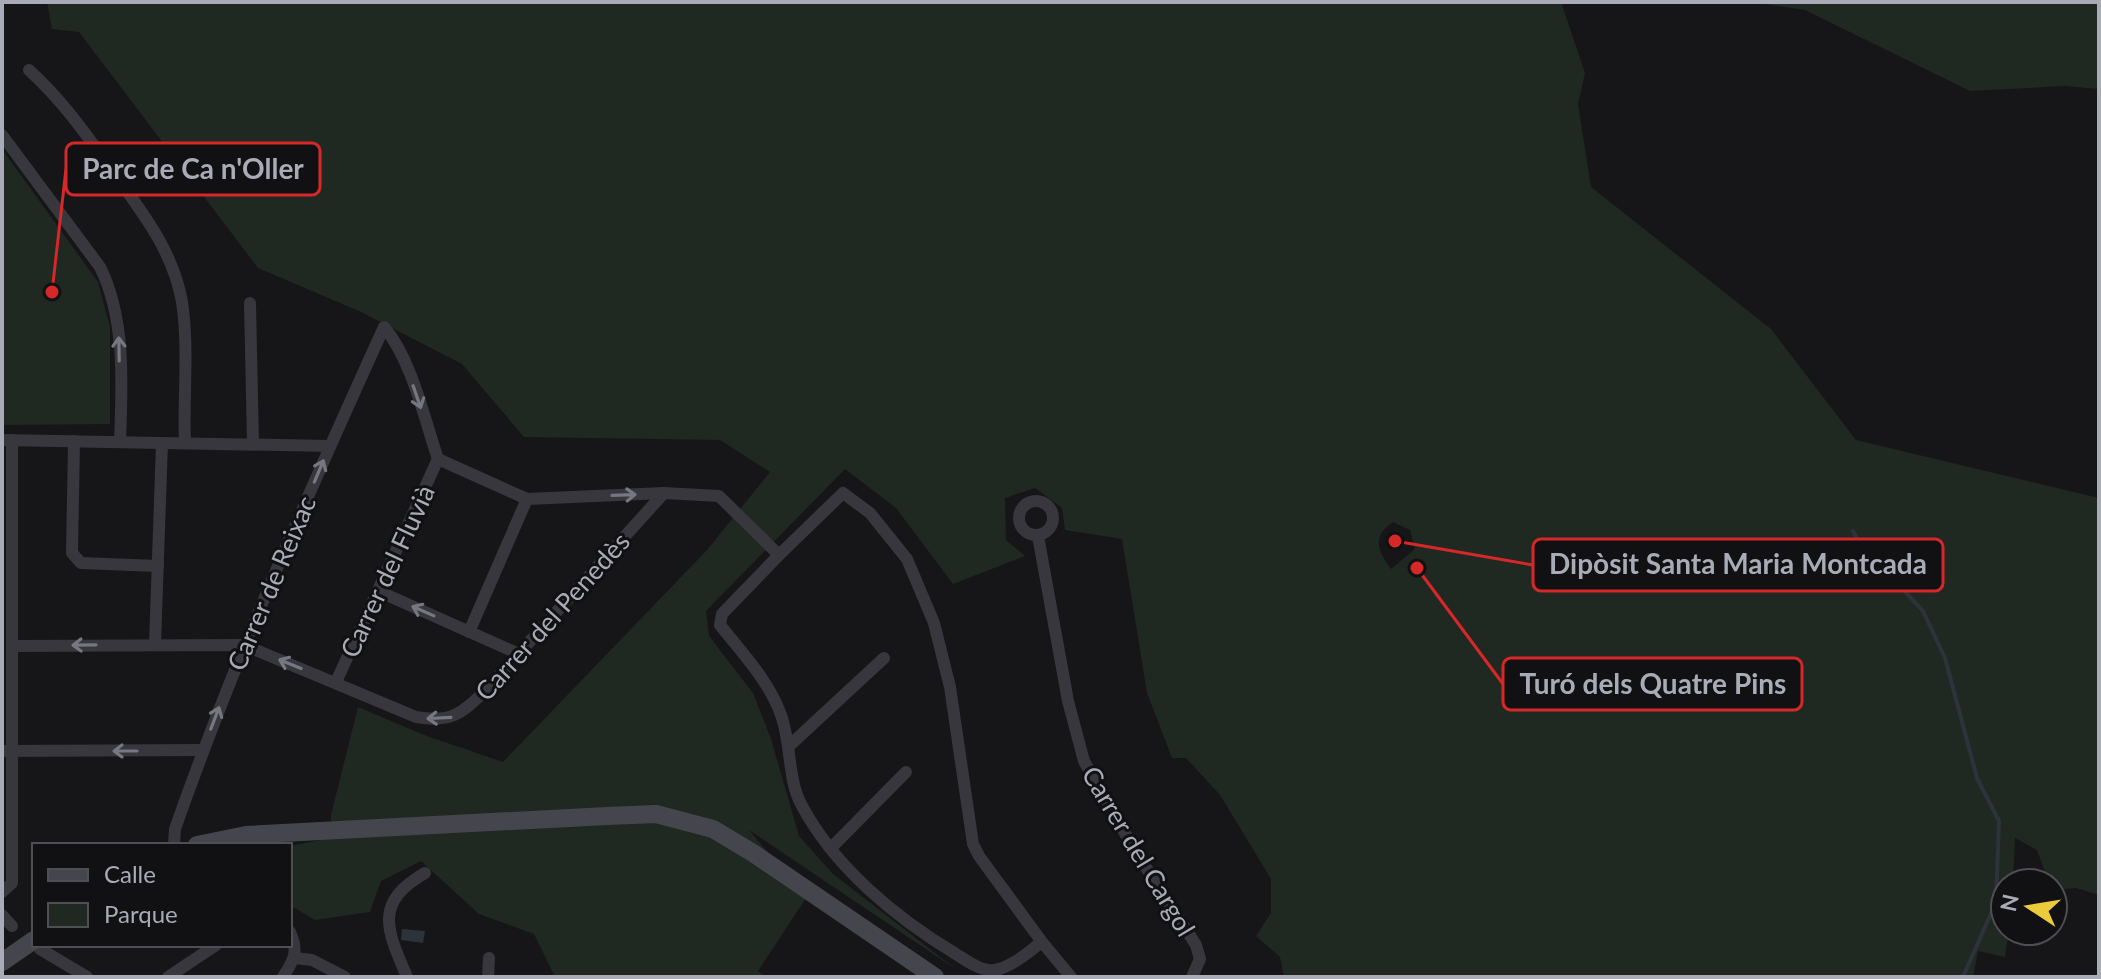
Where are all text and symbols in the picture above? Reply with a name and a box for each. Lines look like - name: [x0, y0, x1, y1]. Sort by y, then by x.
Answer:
- callout: Parc de Ca n'Oller: [66, 143, 320, 195]
- text: Parc de Ca n'Oller: [82, 151, 304, 185]
- one-way arrow: [111, 336, 127, 363]
- one-way arrow: [411, 384, 425, 409]
- one-way arrow: [312, 459, 327, 484]
- street label: Carrer del Fluvià: [333, 480, 441, 662]
- one-way arrow: [610, 487, 637, 502]
- street label: Carrer de Reixac: [220, 491, 322, 675]
- street label: Carrer del Penedès: [468, 525, 636, 707]
- callout: Dipòsit Santa Maria Montcada: [1533, 539, 1943, 591]
- text: Dipòsit Santa Maria Montcada: [1549, 546, 1927, 580]
- one-way arrow: [411, 603, 435, 618]
- one-way arrow: [71, 637, 98, 653]
- one-way arrow: [278, 656, 303, 670]
- callout: Turó dels Quatre Pins: [1503, 658, 1802, 710]
- text: Turó dels Quatre Pins: [1520, 666, 1786, 700]
- one-way arrow: [209, 706, 223, 731]
- one-way arrow: [426, 711, 453, 726]
- one-way arrow: [112, 743, 139, 759]
- street label: Carrer del Cargol: [1076, 760, 1202, 942]
- legend: [32, 843, 292, 947]
- text: Calle: [104, 859, 156, 888]
- north arrow: [1989, 867, 2069, 947]
- text: N: [1994, 892, 2024, 914]
- text: Parque: [104, 899, 178, 928]

